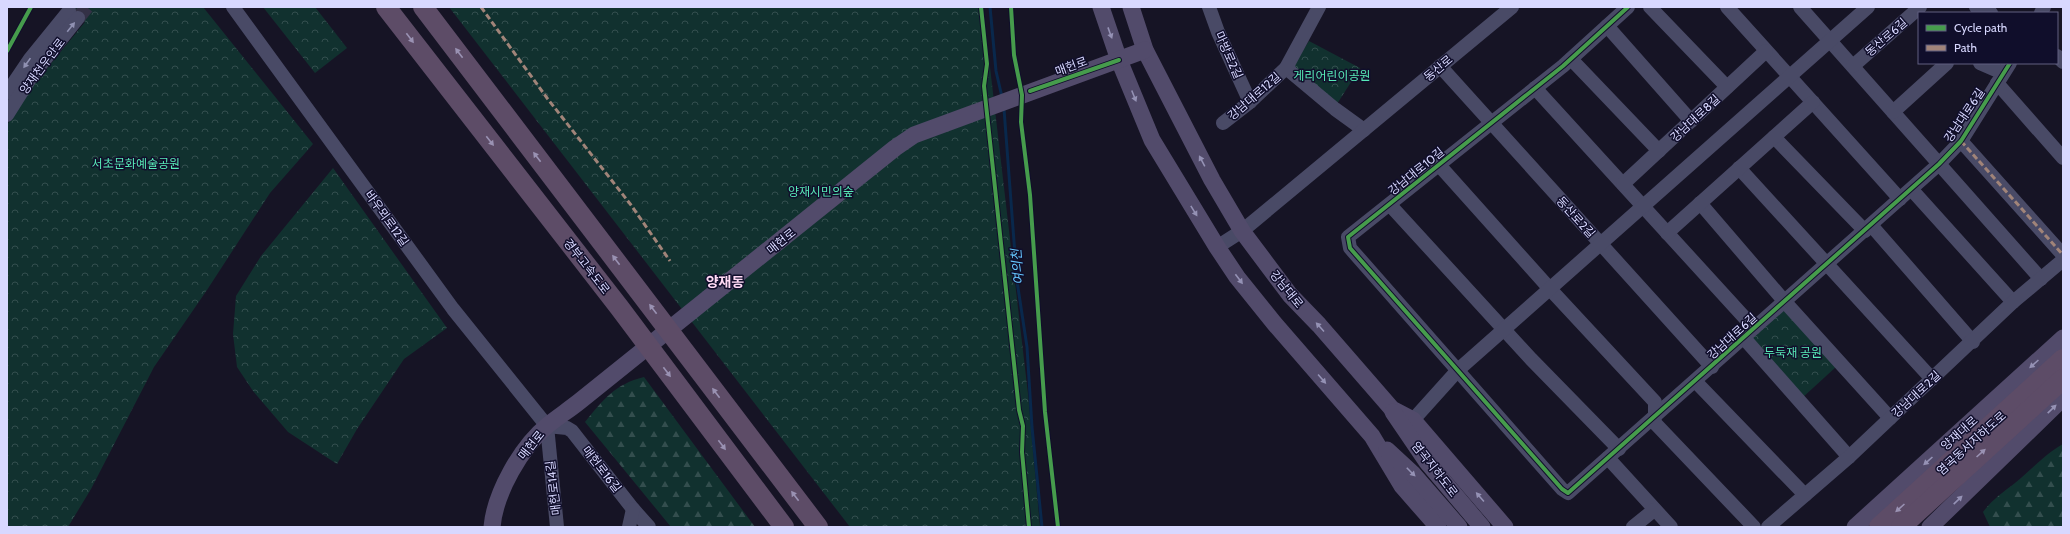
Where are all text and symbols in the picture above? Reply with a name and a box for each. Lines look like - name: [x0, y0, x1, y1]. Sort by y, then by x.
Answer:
- legend: [1918, 12, 2058, 64]
- street label: 동산로6길: [1862, 15, 1910, 59]
- text: Cycle path: [1954, 20, 2007, 35]
- one-way arrow: [66, 22, 75, 33]
- one-way arrow: [1107, 28, 1113, 40]
- street label: 마방로2길: [1212, 29, 1246, 81]
- one-way arrow: [406, 33, 414, 43]
- street label: 양재천우안로: [16, 35, 68, 97]
- text: Path: [1954, 40, 1977, 55]
- one-way arrow: [454, 48, 463, 59]
- street label: 동산로: [1420, 52, 1456, 84]
- street label: 매헌로: [1053, 53, 1089, 79]
- one-way arrow: [23, 58, 31, 68]
- park label: 게리어린이공원: [1293, 68, 1371, 83]
- street label: 강남대로12길: [1224, 69, 1284, 123]
- street label: 강남대로6길: [1940, 85, 1988, 145]
- one-way arrow: [1131, 91, 1137, 102]
- street label: 강남대로8길: [1667, 91, 1723, 145]
- one-way arrow: [485, 135, 494, 146]
- street label: 강남대로10길: [1385, 144, 1447, 198]
- one-way arrow: [533, 151, 542, 162]
- one-way arrow: [1198, 155, 1205, 166]
- park label: 서초문화예술공원: [92, 156, 180, 171]
- park label: 양재시민의숲: [788, 184, 854, 199]
- street label: 바우뫼로12길: [362, 187, 412, 249]
- street label: 동산로2길: [1554, 193, 1598, 241]
- one-way arrow: [1191, 205, 1198, 217]
- street label: 매헌로: [763, 225, 799, 257]
- street label: 경부고속도로: [561, 235, 613, 297]
- water label: 여의천: [1007, 247, 1027, 286]
- one-way arrow: [613, 255, 621, 265]
- street label: 강남대로: [1267, 267, 1307, 311]
- district label: 양재동: [706, 273, 744, 291]
- one-way arrow: [1235, 274, 1243, 285]
- one-way arrow: [649, 303, 657, 314]
- street label: 강남대로6길: [1704, 310, 1760, 362]
- one-way arrow: [1316, 322, 1325, 332]
- park label: 두둑재 공원: [1764, 345, 1822, 360]
- one-way arrow: [2029, 360, 2039, 369]
- one-way arrow: [663, 367, 672, 378]
- street label: 강남대로2길: [1888, 368, 1944, 420]
- one-way arrow: [1318, 374, 1327, 384]
- one-way arrow: [712, 387, 720, 398]
- one-way arrow: [2047, 404, 2057, 414]
- street label: 염곡동서지하도로: [1933, 408, 2009, 478]
- street label: 양재대로: [1938, 413, 1980, 453]
- street label: 매헌로: [515, 427, 547, 463]
- street label: 염곡지하도로: [1409, 438, 1461, 500]
- one-way arrow: [718, 440, 726, 450]
- street label: 매헌로16길: [579, 443, 625, 495]
- one-way arrow: [1976, 449, 1986, 458]
- one-way arrow: [1923, 456, 1932, 465]
- street label: 매헌로14길: [542, 460, 564, 516]
- one-way arrow: [1406, 467, 1416, 477]
- one-way arrow: [791, 491, 799, 501]
- one-way arrow: [1475, 492, 1484, 503]
- one-way arrow: [1953, 495, 1963, 505]
- one-way arrow: [1895, 503, 1905, 512]

